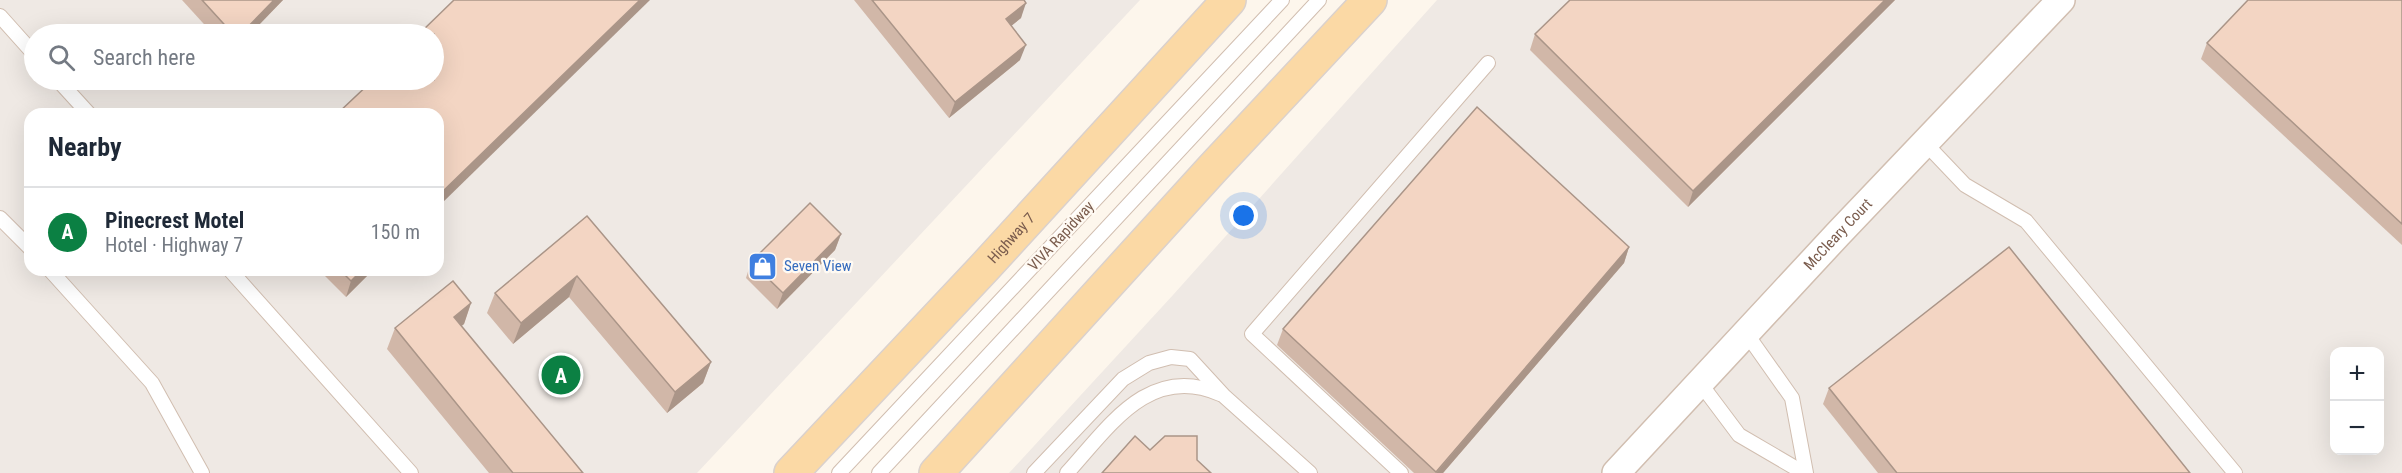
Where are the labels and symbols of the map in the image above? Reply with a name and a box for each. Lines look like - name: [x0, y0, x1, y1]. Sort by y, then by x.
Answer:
- street label: McCleary Court: [1800, 195, 1876, 274]
- street label: VIVA Rapidway: [1024, 197, 1098, 275]
- your location: [1229, 201, 1258, 230]
- street label: Highway 7: [984, 209, 1039, 267]
- shop icon: Seven View: [747, 250, 779, 282]
- place label: Seven View: [784, 257, 852, 275]
- pin: A: [542, 352, 580, 398]

